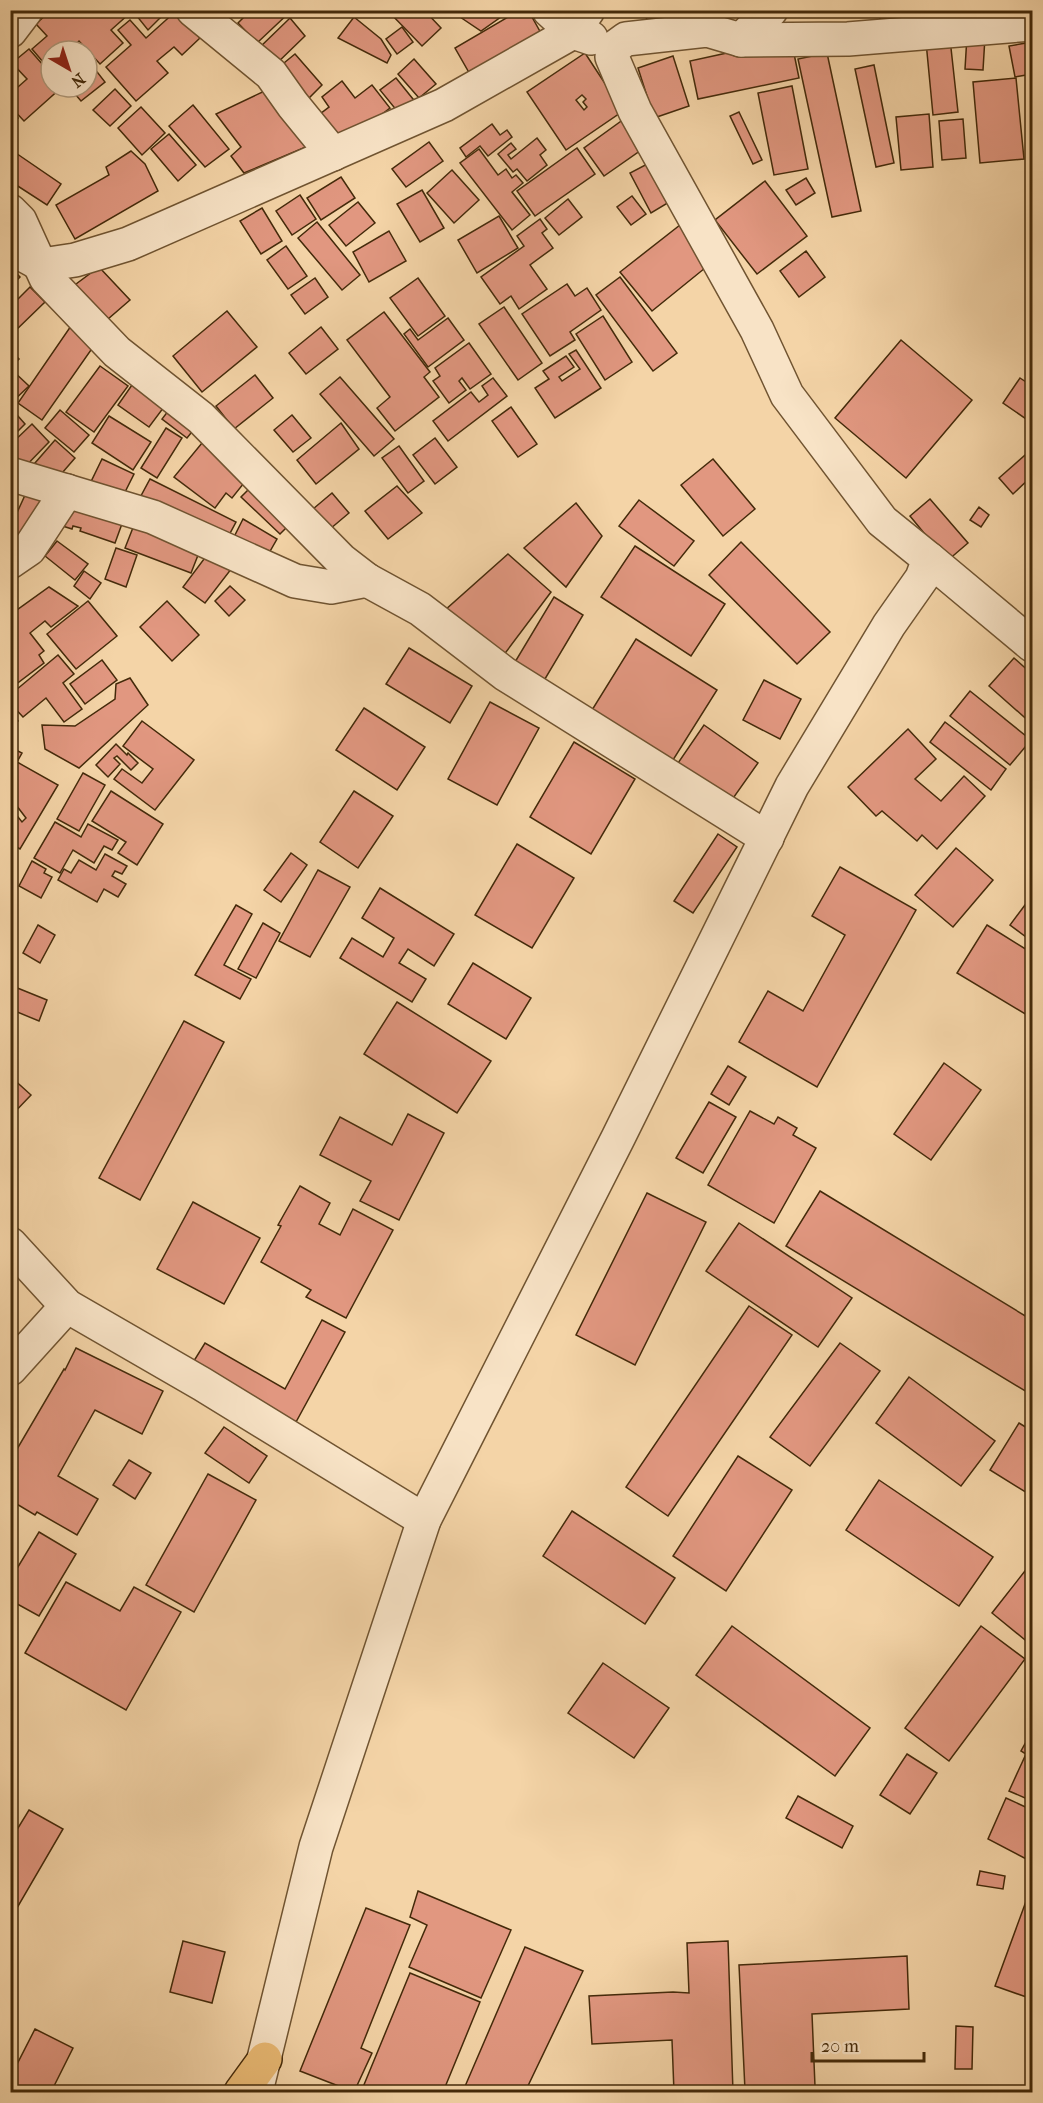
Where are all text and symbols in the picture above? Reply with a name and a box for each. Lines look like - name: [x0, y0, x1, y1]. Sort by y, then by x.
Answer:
- north arrow: [39, 39, 99, 99]
- text: N: [67, 69, 89, 92]
- scale bar: [812, 2025, 924, 2063]
- text: 20 m: [821, 2036, 859, 2057]

